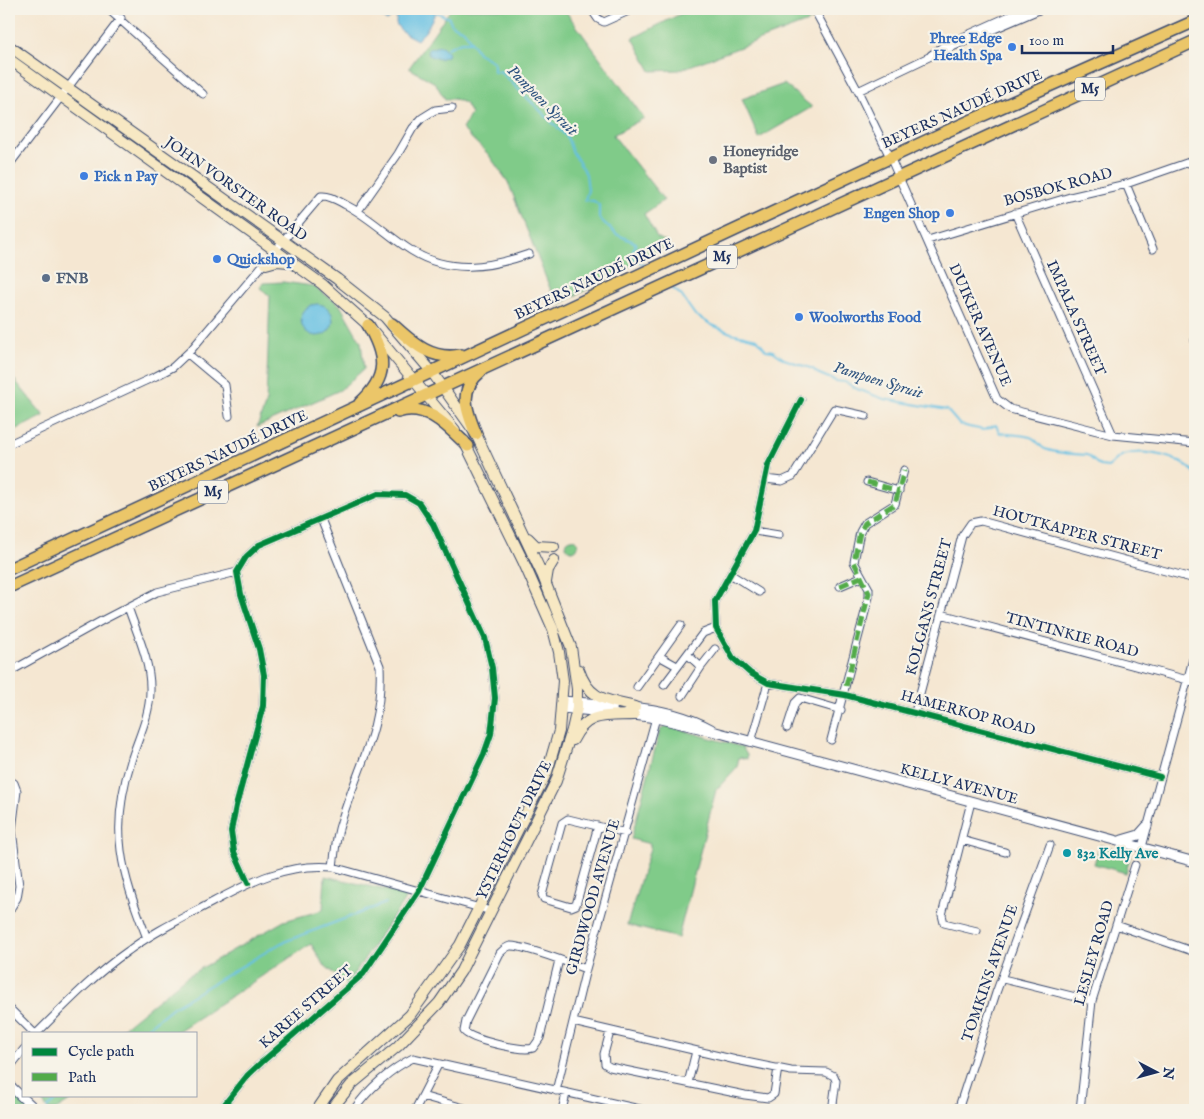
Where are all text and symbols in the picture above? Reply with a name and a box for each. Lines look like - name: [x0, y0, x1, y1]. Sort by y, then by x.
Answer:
- scale bar: [1022, 22, 1113, 54]
- place label: Phree Edge Health Spa: [929, 29, 1003, 65]
- text: 100 m: [1029, 31, 1065, 50]
- marker: Phree Edge Health Spa: [1006, 41, 1018, 53]
- water label: Pampoen Spruit: [502, 61, 582, 141]
- street label: BEYERS NAUDÉ DRIVE: [879, 65, 1045, 153]
- road number: M5: [1075, 78, 1105, 100]
- street label: JOHN VORSTER ROAD: [159, 131, 311, 245]
- place label: Honeyridge Baptist: [723, 142, 799, 178]
- marker: Honeyridge Baptist: [707, 154, 719, 166]
- street label: BOSBOK ROAD: [1002, 163, 1114, 211]
- place label: Pick n Pay: [94, 167, 159, 186]
- marker: Pick n Pay: [78, 170, 90, 182]
- place label: Engen Shop: [863, 204, 940, 223]
- marker: Engen Shop: [944, 207, 956, 219]
- street label: BEYERS NAUDÉ DRIVE: [511, 234, 677, 324]
- road number: M5: [707, 246, 737, 268]
- place label: Quickshop: [227, 250, 295, 269]
- marker: Quickshop: [211, 253, 223, 265]
- street label: IMPALA STREET: [1042, 257, 1110, 379]
- street label: DUIKER AVENUE: [944, 261, 1016, 389]
- place label: FNB: [56, 269, 89, 288]
- marker: FNB: [40, 272, 52, 284]
- place label: Woolworths Food: [808, 308, 922, 327]
- marker: Woolworths Food: [793, 311, 805, 323]
- water label: Pampoen Spruit: [831, 358, 926, 404]
- street label: BEYERS NAUDÉ DRIVE: [145, 406, 311, 496]
- road number: M5: [198, 481, 228, 504]
- street label: HOUTKAPPER STREET: [991, 501, 1163, 565]
- street label: KOLGANS STREET: [902, 536, 956, 678]
- street label: TINTINKIE ROAD: [1003, 608, 1141, 662]
- street label: HAMERKOP ROAD: [898, 686, 1038, 740]
- street label: YSTERHOUT DRIVE: [472, 757, 556, 903]
- street label: KELLY AVENUE: [898, 759, 1020, 809]
- street label: GIRDWOOD AVENUE: [562, 817, 624, 977]
- place label: 832 Kelly Ave: [1077, 844, 1159, 863]
- marker: 832 Kelly Ave: [1061, 847, 1073, 859]
- street label: LESLEY ROAD: [1070, 898, 1118, 1008]
- street label: TOMKINS AVENUE: [958, 902, 1022, 1044]
- street label: KAREE STREET: [255, 961, 357, 1053]
- legend: [22, 1032, 198, 1096]
- text: Cycle path: [68, 1042, 134, 1061]
- north arrow: [1132, 1046, 1182, 1096]
- text: N: [1158, 1065, 1178, 1080]
- text: Path: [68, 1068, 96, 1087]

